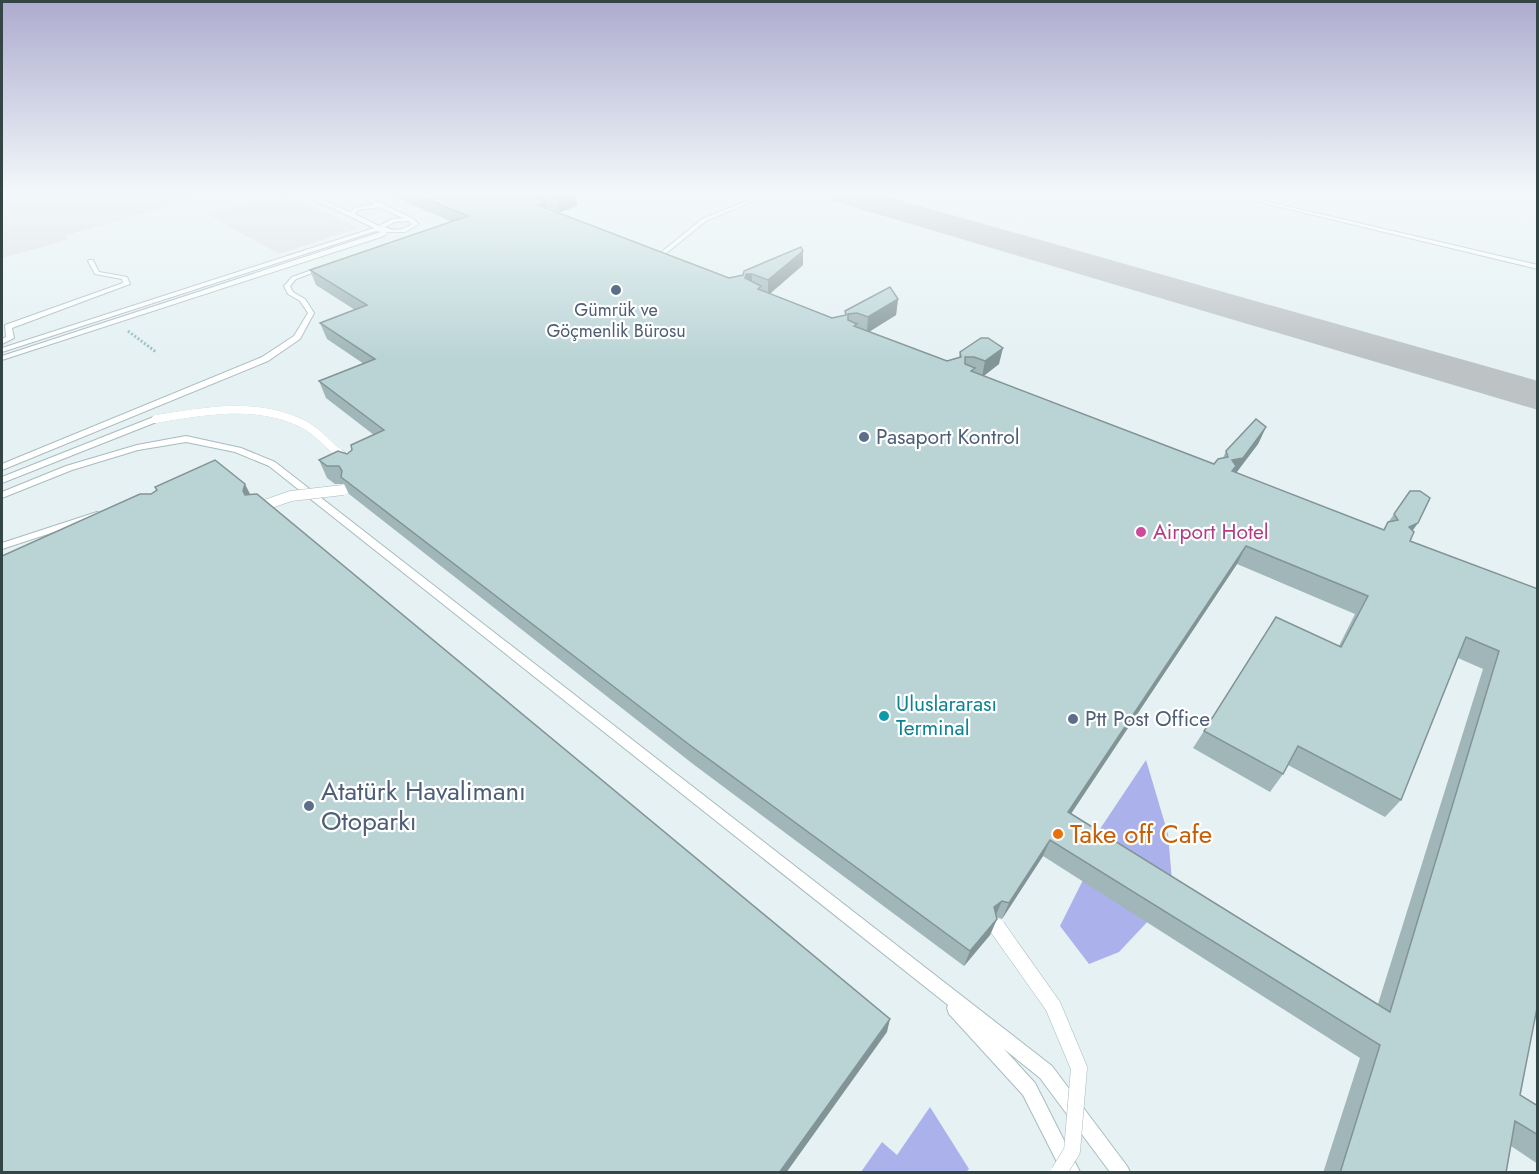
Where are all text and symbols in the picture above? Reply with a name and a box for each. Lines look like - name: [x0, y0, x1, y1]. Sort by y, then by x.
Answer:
- marker: Gümrük ve Göçmenlik Bürosu: [609, 283, 623, 297]
- place label: Gümrük ve Göçmenlik Bürosu: [546, 297, 686, 344]
- place label: Pasaport Kontrol: [876, 422, 1019, 452]
- marker: Pasaport Kontrol: [857, 430, 871, 444]
- place label: Airport Hotel: [1153, 517, 1269, 547]
- marker: Airport Hotel: [1134, 525, 1148, 539]
- place label: Uluslararası Terminal: [896, 689, 997, 743]
- place label: Ptt Post Office: [1085, 704, 1210, 734]
- marker: Uluslararası Terminal: [877, 709, 891, 723]
- marker: Ptt Post Office: [1066, 712, 1080, 726]
- place label: Atatürk Havalimanı Otoparkı: [321, 772, 526, 840]
- marker: Atatürk Havalimanı Otoparkı: [302, 799, 316, 813]
- place label: Take off Cafe: [1070, 815, 1212, 853]
- marker: Take off Cafe: [1051, 827, 1065, 841]

